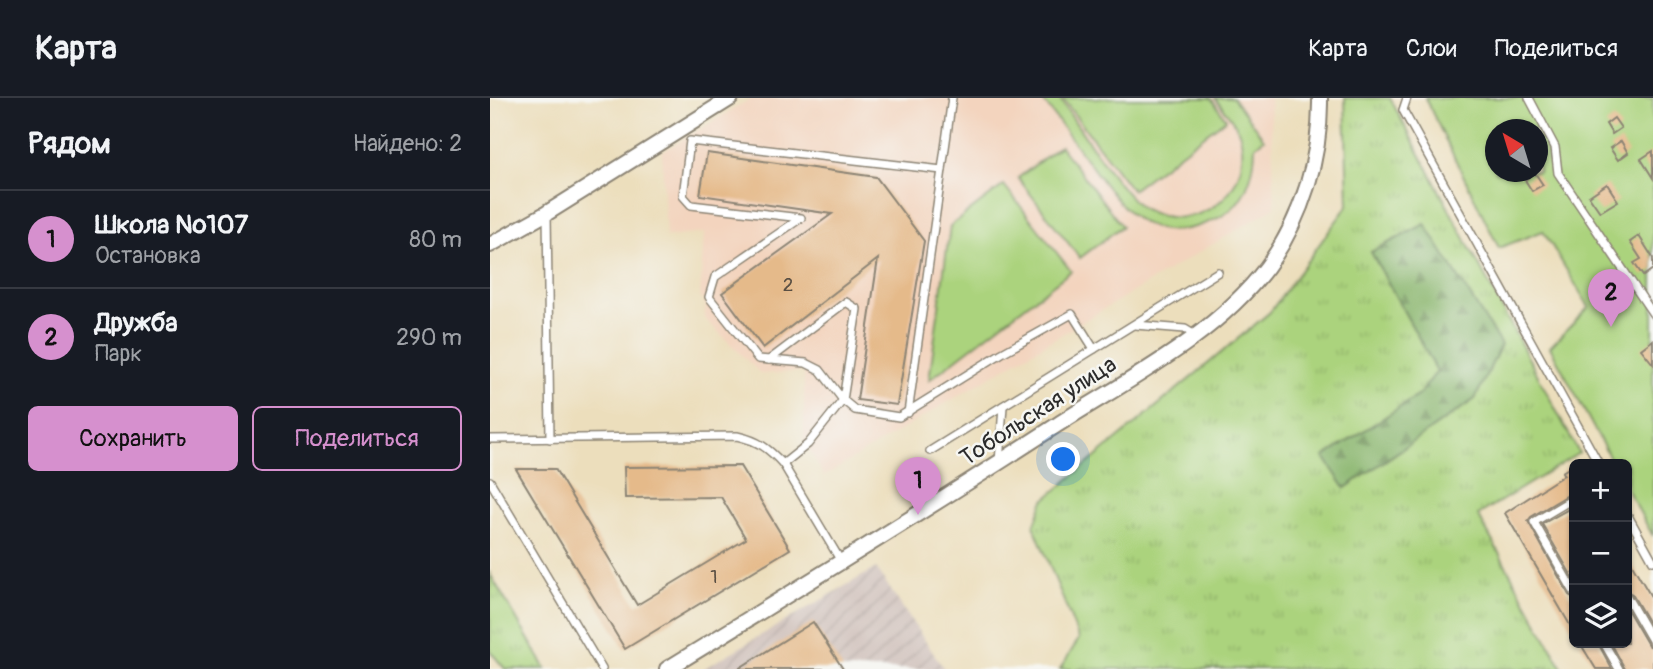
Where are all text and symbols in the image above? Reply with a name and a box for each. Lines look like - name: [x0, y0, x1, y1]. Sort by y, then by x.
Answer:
- text: Карта: [35, 28, 117, 69]
- text: Карта: [1308, 34, 1368, 63]
- text: Слои: [1406, 34, 1457, 63]
- text: Поделиться: [1495, 34, 1618, 63]
- north arrow: [1485, 119, 1548, 182]
- text: Рядом: [28, 125, 111, 162]
- text: Найдено: 2: [353, 129, 462, 158]
- text: Школа №107: [95, 209, 248, 241]
- text: 1: [47, 225, 56, 254]
- text: 80 m: [409, 225, 462, 254]
- text: Остановка: [95, 241, 201, 270]
- pin: 2: [1588, 269, 1634, 327]
- house number: 2: [783, 273, 793, 297]
- text: Дружба: [95, 307, 178, 339]
- text: 2: [45, 323, 57, 352]
- text: 290 m: [396, 323, 462, 352]
- text: Парк: [95, 339, 142, 368]
- street label: Тобольская улица: [954, 350, 1122, 472]
- button: Сохранить: [28, 406, 238, 471]
- button: Поделиться: [252, 406, 462, 471]
- your location: [1046, 442, 1080, 476]
- pin: 1: [895, 457, 941, 515]
- map controls: [1569, 459, 1632, 648]
- button: +: [1569, 459, 1632, 522]
- button: −: [1569, 522, 1632, 585]
- house number: 1: [710, 565, 718, 589]
- button: layers: [1569, 585, 1632, 648]

